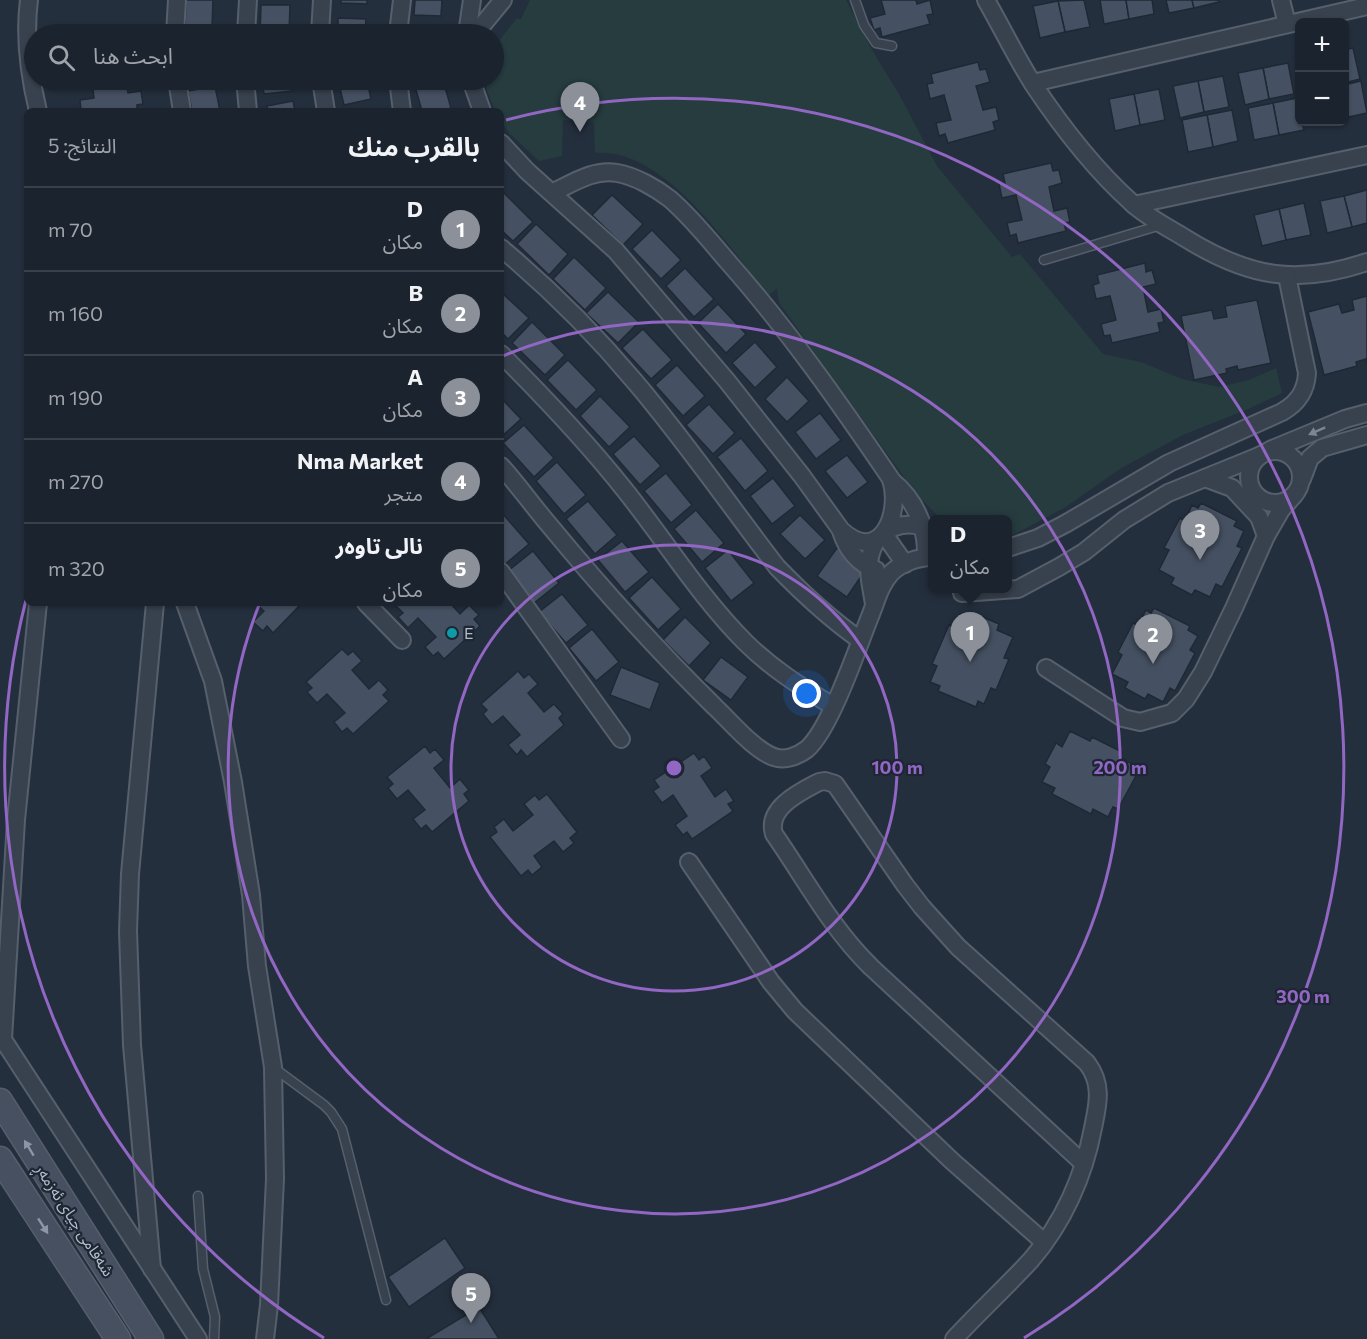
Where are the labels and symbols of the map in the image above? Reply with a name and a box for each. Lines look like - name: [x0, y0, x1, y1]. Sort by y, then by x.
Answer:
- pin: 4: [560, 82, 600, 132]
- one-way arrow: [1308, 427, 1325, 436]
- pin: 3: [1180, 510, 1220, 560]
- pin: 1: [950, 612, 990, 662]
- pin: 2: [1134, 614, 1172, 664]
- place label: E: [464, 623, 474, 642]
- marker: E: [445, 626, 459, 640]
- your location: [792, 679, 821, 708]
- text: 100 m: [871, 756, 923, 778]
- text: 200 m: [1093, 756, 1147, 778]
- centre of rings: [664, 758, 684, 778]
- text: 300 m: [1276, 985, 1330, 1007]
- one-way arrow: [23, 1140, 34, 1156]
- street label: شەقامی چیای ئەزمەڕ: [27, 1159, 119, 1282]
- one-way arrow: [38, 1218, 49, 1234]
- pin: 5: [452, 1274, 490, 1323]

